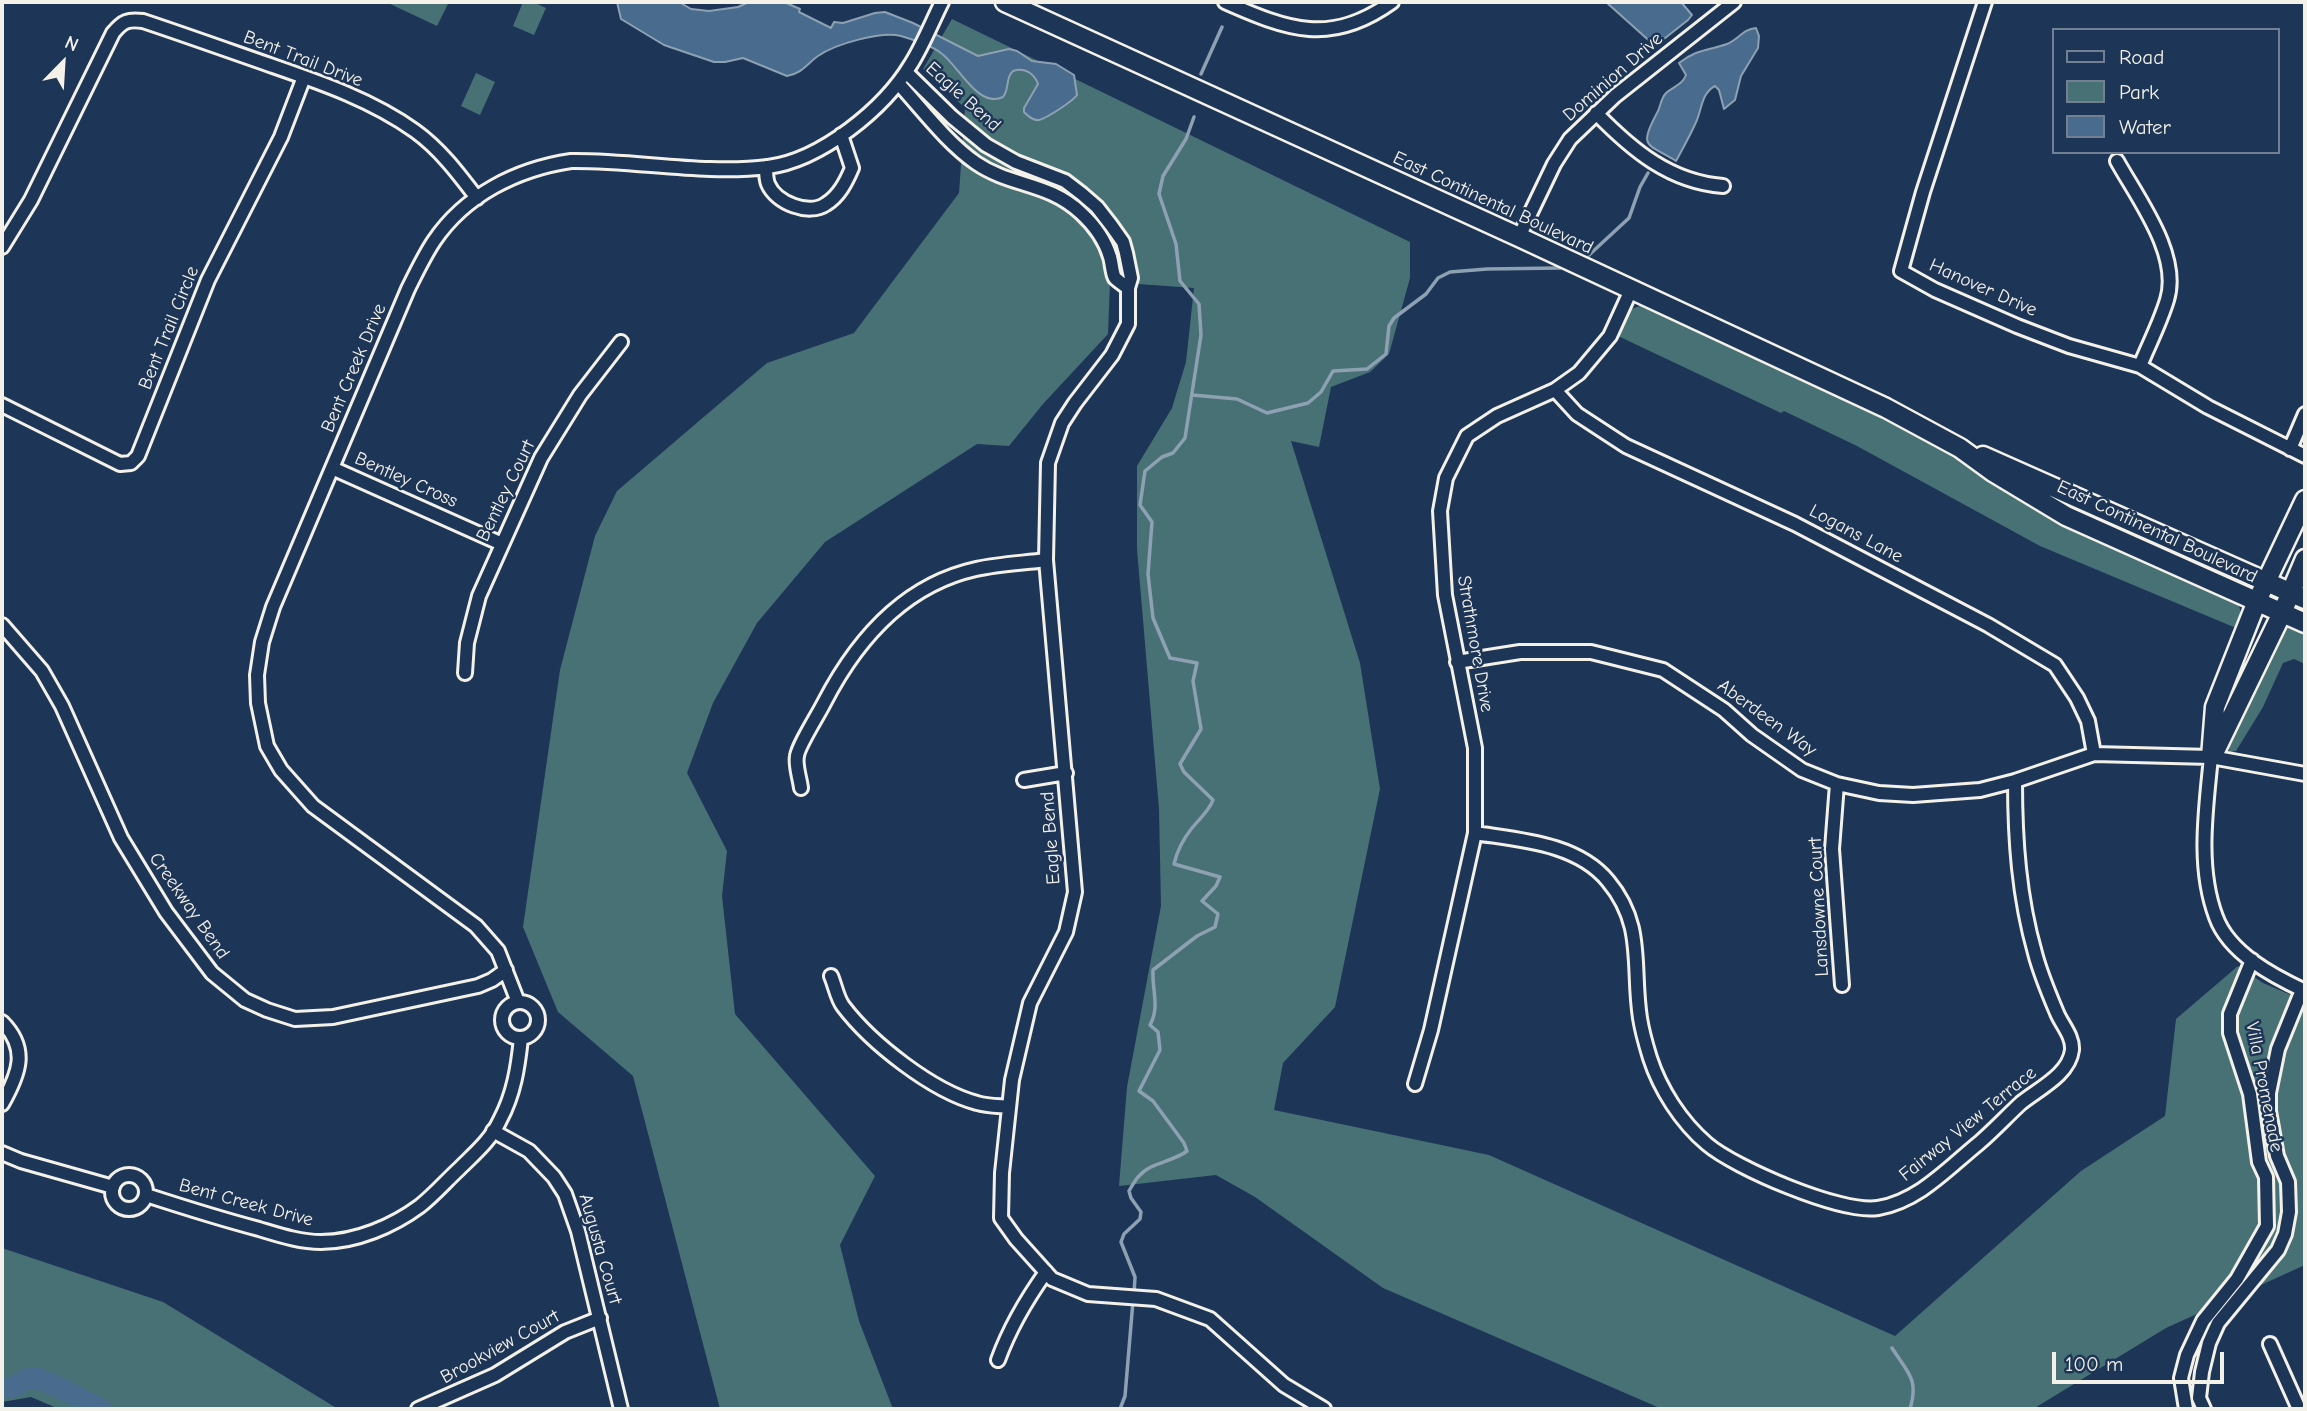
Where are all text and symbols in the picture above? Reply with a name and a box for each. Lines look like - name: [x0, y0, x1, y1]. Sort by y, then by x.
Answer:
- street label: Bent Trail Drive: [240, 26, 366, 92]
- north arrow: [28, 28, 98, 98]
- street label: Dominion Drive: [1558, 28, 1668, 126]
- legend: [2052, 28, 2279, 154]
- text: N: [61, 31, 82, 56]
- text: Road: [2119, 45, 2164, 69]
- street label: Eagle Bend: [921, 57, 1005, 137]
- text: Park: [2119, 80, 2159, 104]
- text: Water: [2119, 115, 2171, 139]
- street label: East Continental Boulevard: [1389, 147, 1597, 259]
- street label: Hanover Drive: [1925, 254, 2041, 322]
- street label: Bent Trail Circle: [134, 263, 204, 393]
- street label: Bent Creek Drive: [317, 300, 391, 436]
- street label: Bentley Court: [472, 436, 540, 546]
- street label: Bentley Cross: [351, 447, 461, 513]
- street label: East Continental Boulevard: [2053, 476, 2261, 588]
- street label: Logans Lane: [1805, 500, 1907, 568]
- street label: Strathmore Drive: [1452, 574, 1498, 714]
- street label: Aberdeen Way: [1713, 674, 1821, 762]
- street label: Eagle Bend: [1036, 791, 1066, 885]
- street label: Lansdowne Court: [1804, 837, 1834, 977]
- street label: Creekway Bend: [144, 848, 234, 964]
- street label: Villa Promenade: [2240, 1020, 2288, 1154]
- street label: Fairway View Terrace: [1895, 1062, 2041, 1186]
- street label: Bent Creek Drive: [176, 1174, 316, 1232]
- street label: Augusta Court: [573, 1191, 627, 1307]
- street label: Brookview Court: [437, 1305, 563, 1389]
- scale bar: [2055, 1338, 2226, 1382]
- text: 100 m: [2065, 1352, 2123, 1376]

